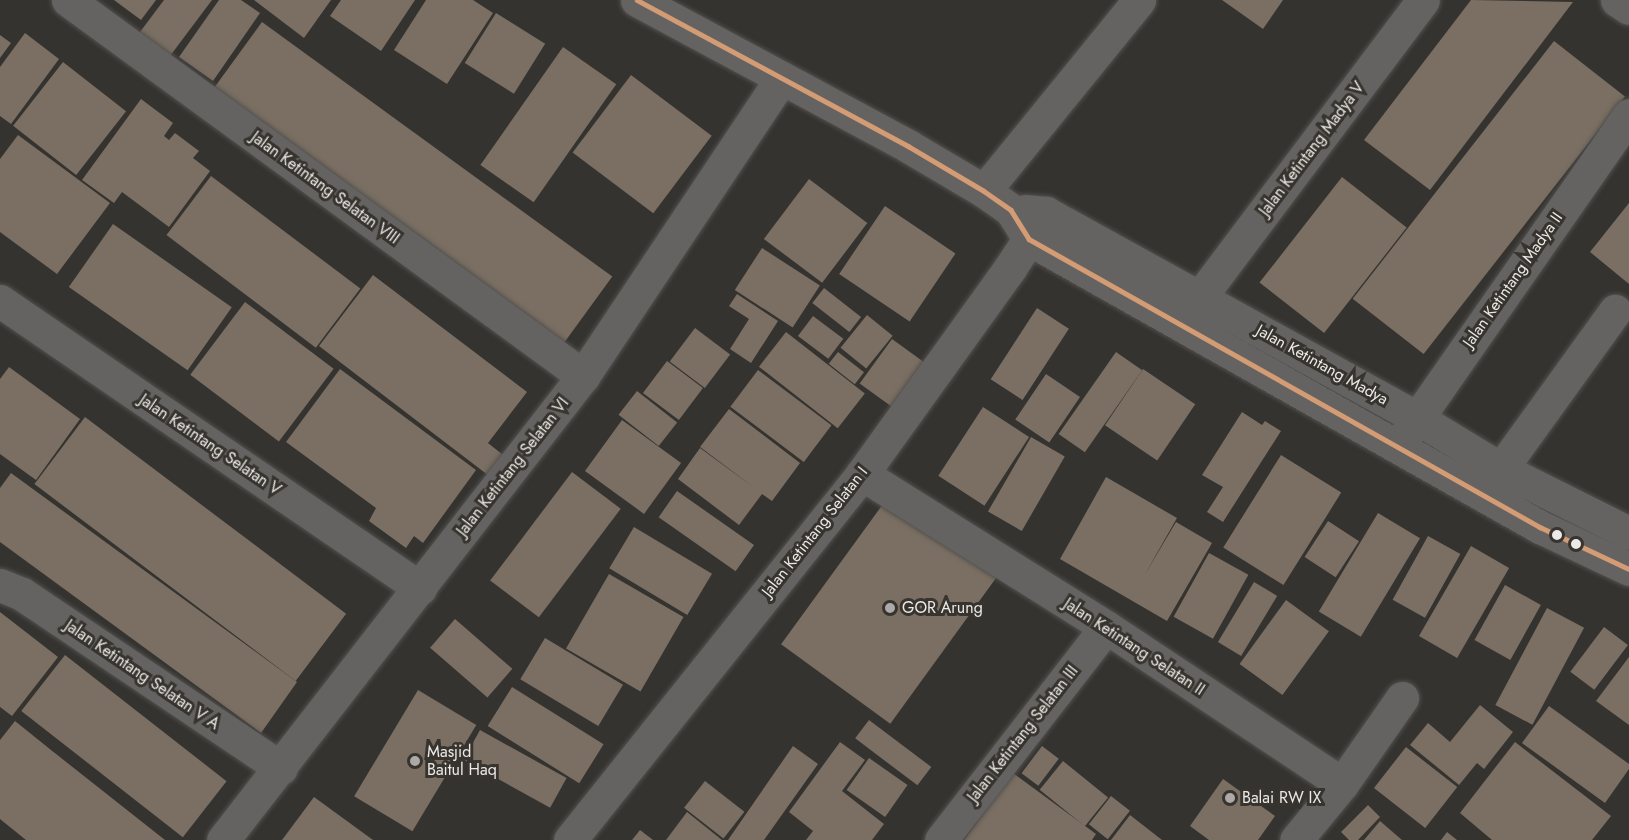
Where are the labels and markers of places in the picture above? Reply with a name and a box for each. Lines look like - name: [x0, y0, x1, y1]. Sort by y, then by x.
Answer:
- unlabelled marker: [1551, 529, 1563, 541]
- unlabelled marker: [1570, 538, 1582, 550]
- place label: GOR Arung: [902, 598, 983, 618]
- marker: GOR Arung: [883, 601, 897, 615]
- place label: Masjid Baitul Haq: [427, 742, 497, 780]
- marker: Masjid Baitul Haq: [408, 754, 422, 768]
- place label: Balai RW IX: [1242, 788, 1321, 808]
- marker: Balai RW IX: [1223, 791, 1237, 805]

